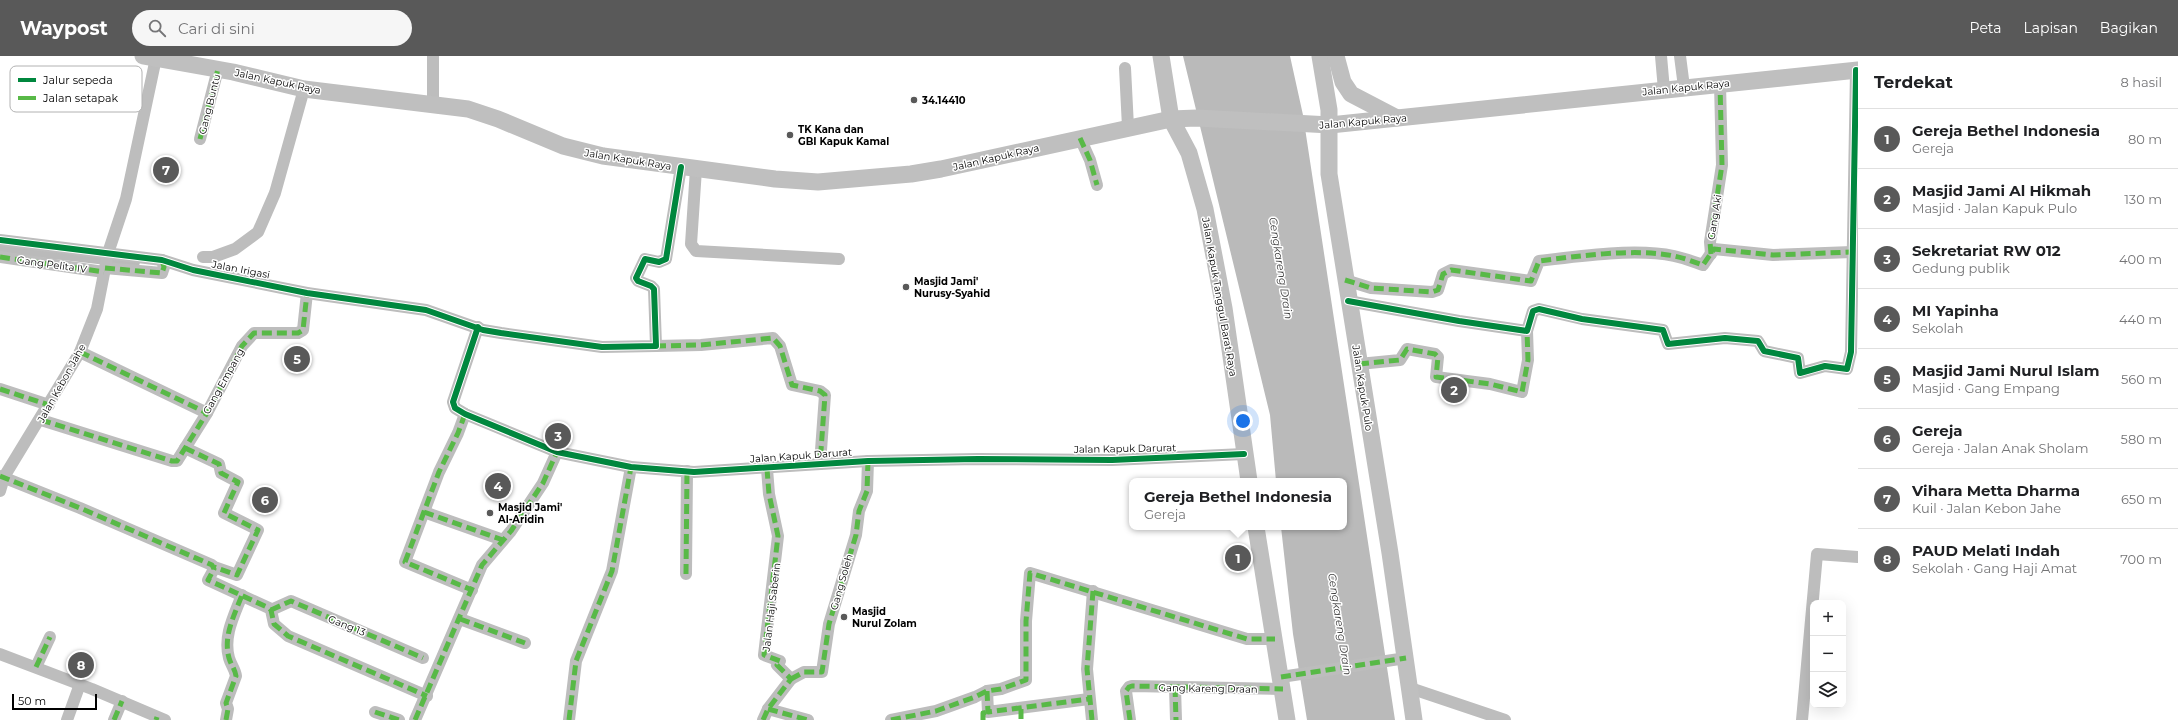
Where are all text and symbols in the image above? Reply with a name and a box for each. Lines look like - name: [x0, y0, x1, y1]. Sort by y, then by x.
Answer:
- search box: [132, 10, 412, 46]
- text: Waypost: [20, 17, 108, 40]
- icon: search: [146, 17, 168, 39]
- text: Cari di sini: [178, 19, 255, 38]
- text: Peta: [1970, 19, 2002, 37]
- text: Lapisan: [2024, 19, 2078, 37]
- text: Bagikan: [2100, 19, 2158, 37]
- legend: [10, 66, 142, 112]
- street label: Jalan Kapuk Raya: [233, 66, 322, 97]
- text: Terdekat: [1874, 72, 1953, 92]
- text: Jalur sepeda: [42, 73, 113, 87]
- street label: Gang Buntu: [196, 73, 223, 136]
- text: 8 hasil: [2121, 74, 2162, 90]
- street label: Jalan Kapuk Raya: [1641, 76, 1730, 99]
- text: Jalan setapak: [42, 91, 118, 105]
- place label: 34.14410: [921, 94, 966, 107]
- marker: 34.14410: [909, 95, 919, 105]
- street label: Jalan Kapuk Raya: [1318, 111, 1407, 132]
- text: Gereja Bethel Indonesia: [1912, 121, 2100, 140]
- place label: TK Kana dan GBI Kapuk Kamal: [798, 123, 889, 148]
- marker: TK Kana dan GBI Kapuk Kamal: [785, 130, 795, 140]
- text: 1: [1884, 131, 1890, 147]
- text: 80 m: [2128, 131, 2162, 147]
- text: Gereja: [1912, 140, 1954, 156]
- street label: Jalan Kapuk Raya: [951, 141, 1040, 174]
- street label: Jalan Kapuk Raya: [583, 146, 672, 173]
- pin: 7: [153, 155, 179, 185]
- text: Masjid Jami Al Hikmah: [1912, 181, 2091, 200]
- text: 2: [1883, 191, 1891, 207]
- text: 130 m: [2124, 191, 2162, 207]
- street label: Gang Aki: [1704, 193, 1724, 241]
- text: Masjid · Jalan Kapuk Pulo: [1912, 200, 2077, 216]
- street label: Jalan Kapuk Tanggul Barat Raya: [1199, 216, 1240, 378]
- water label: Cengkareng Drain: [1266, 216, 1296, 320]
- text: Sekretariat RW 012: [1912, 241, 2061, 260]
- text: 3: [1883, 251, 1891, 267]
- text: 400 m: [2119, 251, 2162, 267]
- street label: Gang Pelita IV: [16, 253, 88, 276]
- street label: Jalan Irigasi: [210, 257, 271, 281]
- text: Gedung publik: [1912, 260, 2010, 276]
- place label: Masjid Jami' Nurusy-Syahid: [914, 275, 990, 300]
- marker: Masjid Jami' Nurusy-Syahid: [901, 282, 911, 292]
- text: MI Yapinha: [1912, 301, 1999, 320]
- text: 4: [1883, 311, 1891, 327]
- text: 440 m: [2119, 311, 2162, 327]
- text: Sekolah: [1912, 320, 1963, 336]
- street label: Jalan Kebon Jahe: [34, 342, 88, 426]
- street label: Jalan Kapuk Pulo: [1349, 343, 1376, 432]
- pin: 5: [284, 344, 310, 374]
- street label: Gang Empang: [200, 346, 247, 417]
- text: Masjid Jami Nurul Islam: [1912, 361, 2100, 380]
- text: 5: [1883, 371, 1891, 387]
- text: 560 m: [2121, 371, 2162, 387]
- pin: 2: [1441, 375, 1467, 405]
- text: Masjid · Gang Empang: [1912, 380, 2060, 396]
- your location: [1233, 411, 1253, 431]
- pin: 3: [545, 421, 571, 451]
- text: Gereja: [1912, 421, 1963, 440]
- text: 6: [1883, 431, 1891, 447]
- text: 580 m: [2121, 431, 2162, 447]
- text: Gereja · Jalan Anak Sholam: [1912, 440, 2088, 456]
- street label: Jalan Kapuk Darurat: [1073, 441, 1176, 456]
- street label: Jalan Kapuk Darurat: [749, 445, 853, 466]
- pin: 4: [485, 471, 511, 501]
- popup: [1129, 478, 1347, 530]
- text: Vihara Metta Dharma: [1912, 481, 2080, 500]
- pin: 6: [252, 485, 278, 515]
- text: Gereja Bethel Indonesia: [1144, 487, 1332, 506]
- text: 7: [1883, 491, 1891, 507]
- text: 650 m: [2121, 491, 2162, 507]
- text: Kuil · Jalan Kebon Jahe: [1912, 500, 2061, 516]
- place label: Masjid Jami' Al-Aridin: [497, 501, 562, 526]
- text: Gereja: [1144, 506, 1186, 522]
- marker: Masjid Jami' Al-Aridin: [485, 508, 495, 518]
- text: PAUD Melati Indah: [1912, 541, 2060, 560]
- pin: 1: [1225, 543, 1251, 573]
- text: 8: [1883, 551, 1891, 567]
- text: 700 m: [2120, 551, 2162, 567]
- street label: Gang Soleh: [827, 553, 856, 612]
- text: Sekolah · Gang Haji Amat: [1912, 560, 2077, 576]
- street label: Jalan Haji Saberin: [759, 562, 783, 653]
- water label: Cengkareng Drain: [1325, 572, 1355, 676]
- map controls: [1810, 600, 1846, 708]
- button: +: [1810, 600, 1846, 636]
- place label: Masjid Nurul Zolam: [852, 605, 917, 630]
- street label: Gang 13: [326, 612, 368, 639]
- marker: Masjid Nurul Zolam: [839, 612, 849, 622]
- button: −: [1810, 636, 1846, 672]
- pin: 8: [68, 650, 94, 680]
- button: layers: [1810, 672, 1846, 708]
- street label: Gang Kareng Draan: [1158, 681, 1258, 696]
- scale bar: [12, 692, 97, 711]
- text: 50 m: [18, 694, 46, 708]

